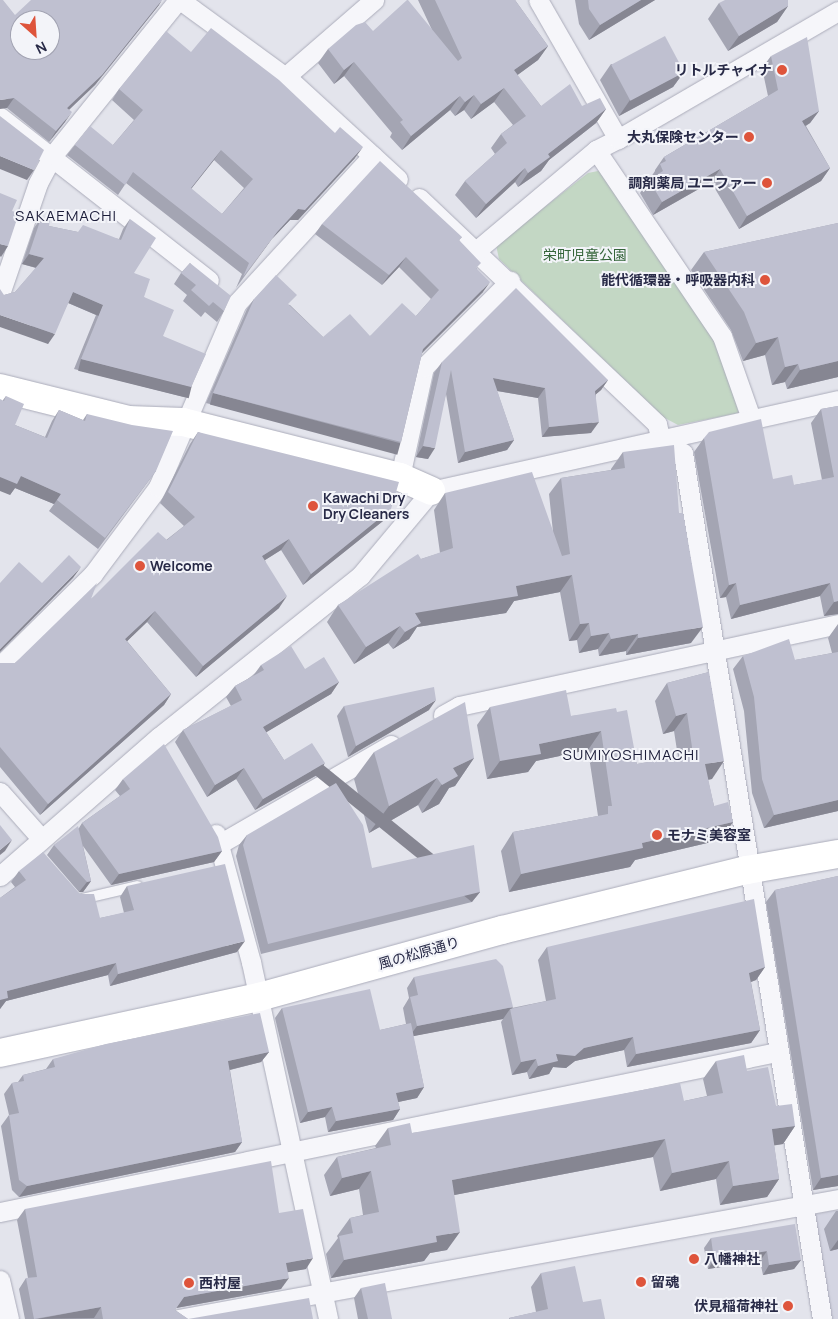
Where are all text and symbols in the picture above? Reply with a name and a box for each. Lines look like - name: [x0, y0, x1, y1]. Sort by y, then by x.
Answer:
- north arrow: [10, 10, 60, 60]
- text: N: [33, 37, 50, 59]
- place label: リトルチャイナ: [674, 62, 772, 78]
- marker: リトルチャイナ: [776, 64, 788, 76]
- place label: 大丸保険センター: [627, 129, 739, 145]
- marker: 大丸保険センター: [743, 131, 755, 143]
- place label: 調剤薬局 ユニファー: [628, 175, 757, 191]
- marker: 調剤薬局 ユニファー: [761, 177, 773, 189]
- district label: SAKAEMACHI: [14, 207, 118, 225]
- park label: 栄町児童公園: [543, 247, 627, 263]
- place label: 能代循環器・呼吸器内科: [601, 272, 755, 288]
- marker: 能代循環器・呼吸器内科: [759, 274, 771, 286]
- place label: Kawachi Dry Dry Cleaners: [323, 490, 409, 522]
- marker: Kawachi Dry Dry Cleaners: [307, 500, 319, 512]
- place label: Welcome: [150, 558, 213, 574]
- marker: Welcome: [134, 560, 146, 572]
- district label: SUMIYOSHIMACHI: [561, 746, 701, 764]
- place label: モナミ美容室: [667, 827, 751, 843]
- marker: モナミ美容室: [651, 829, 663, 841]
- street label: 風の松原通り: [376, 933, 462, 973]
- place label: 八幡神社: [704, 1251, 760, 1267]
- marker: 八幡神社: [688, 1253, 700, 1265]
- place label: 留魂: [651, 1274, 679, 1290]
- place label: 西村屋: [199, 1275, 241, 1291]
- marker: 留魂: [635, 1276, 647, 1288]
- marker: 西村屋: [183, 1277, 195, 1289]
- place label: 伏見稲荷神社: [694, 1298, 778, 1314]
- marker: 伏見稲荷神社: [782, 1300, 794, 1312]

